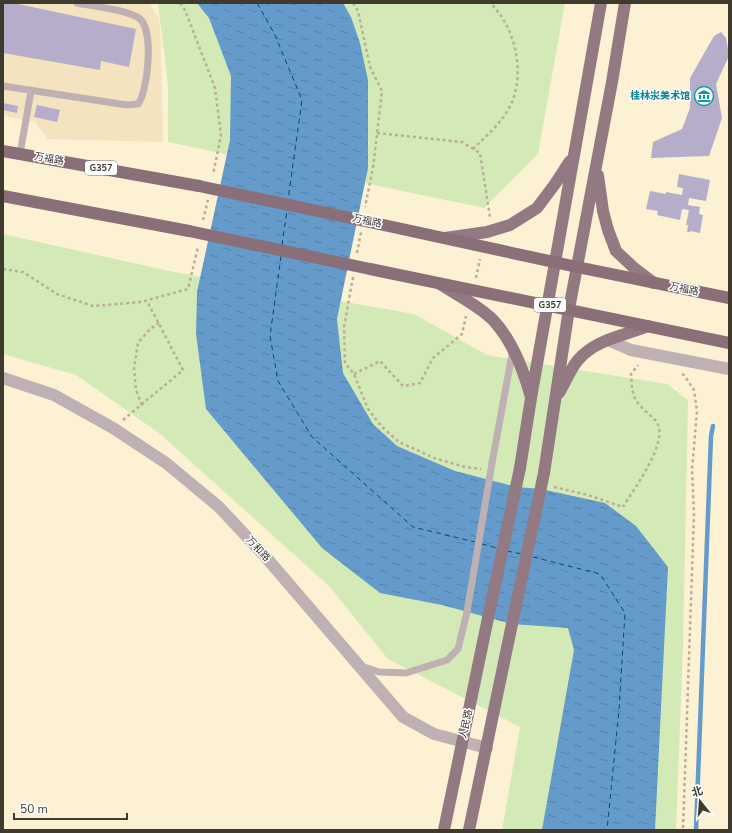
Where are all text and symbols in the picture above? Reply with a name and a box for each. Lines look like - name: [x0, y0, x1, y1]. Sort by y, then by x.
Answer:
- museum icon: 桂林汖美术馆: [693, 85, 715, 107]
- place label: 桂林汖美术馆: [630, 89, 690, 103]
- street label: 万福路: [33, 150, 65, 168]
- road number: G357: [85, 161, 117, 175]
- street label: 万福路: [351, 211, 383, 231]
- street label: 万福路: [668, 279, 700, 299]
- road number: G357: [534, 298, 566, 312]
- street label: 万和路: [243, 533, 273, 565]
- street label: 人民路: [456, 708, 476, 740]
- north arrow: [680, 781, 720, 821]
- text: 北: [690, 783, 705, 801]
- scale bar: [14, 795, 127, 821]
- text: 50 m: [20, 801, 48, 817]

